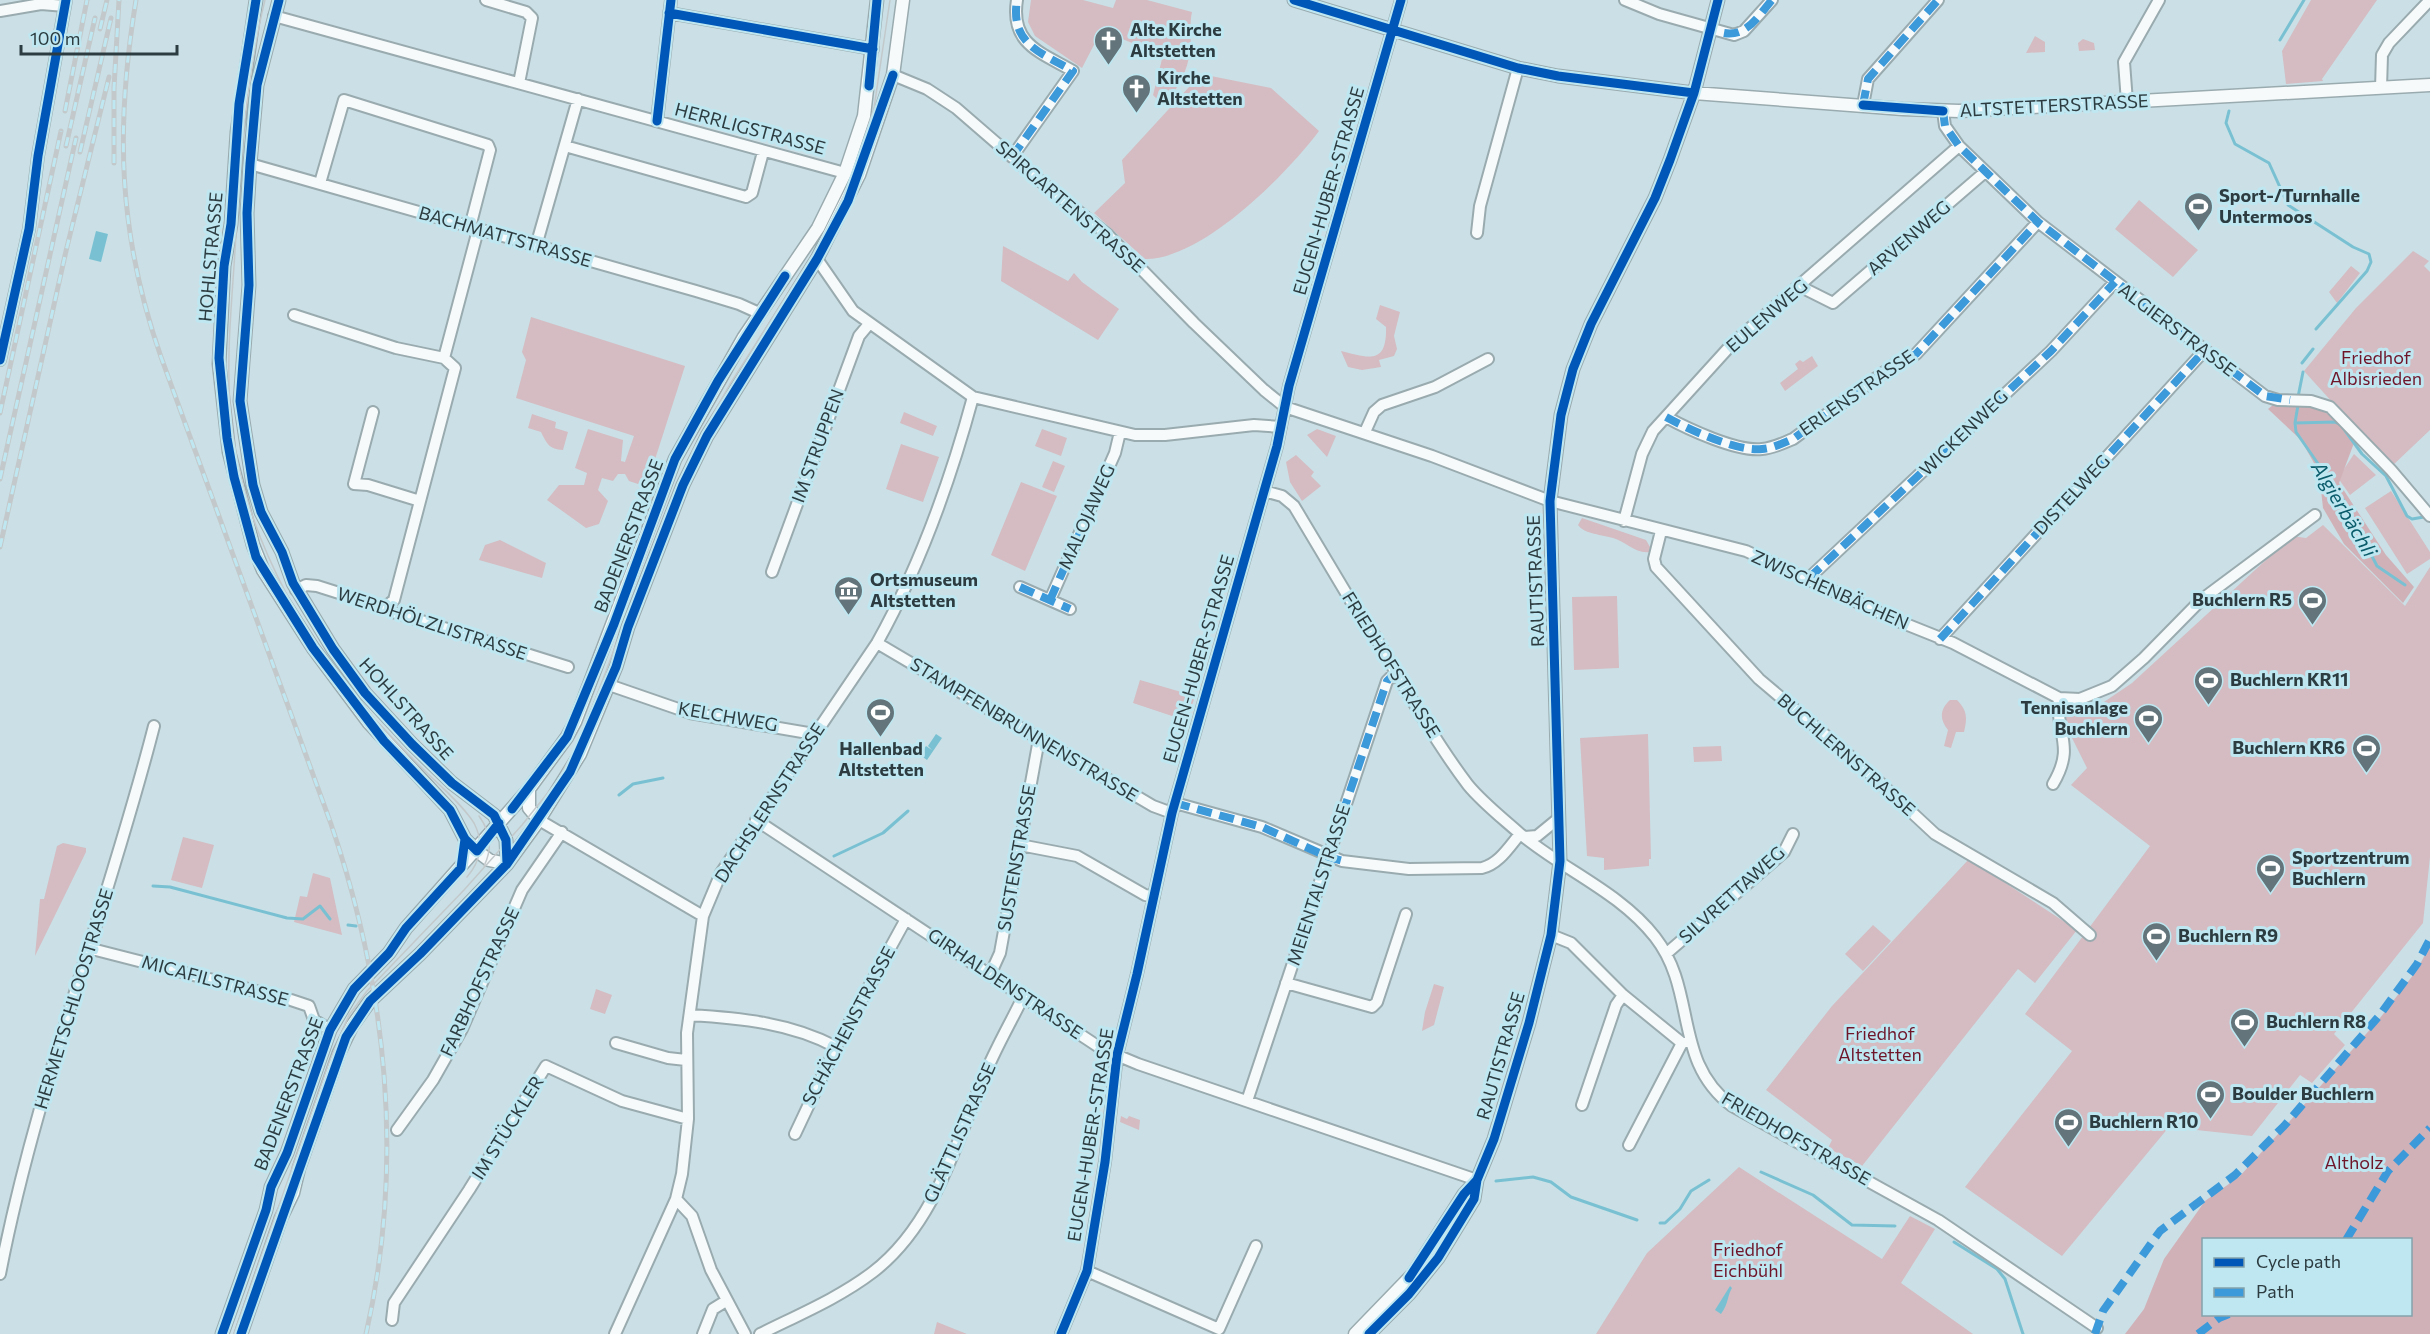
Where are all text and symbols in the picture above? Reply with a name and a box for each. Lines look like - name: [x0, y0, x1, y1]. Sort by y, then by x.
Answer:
- scale bar: [21, 18, 177, 56]
- place label: Alte Kirche Altstetten: [1130, 18, 1222, 61]
- church icon: Alte Kirche Altstetten: [1093, 24, 1125, 66]
- text: 100 m: [30, 27, 80, 49]
- place label: Kirche Altstetten: [1157, 66, 1243, 109]
- church icon: Kirche Altstetten: [1120, 72, 1152, 114]
- street label: EUGEN-HUBER-STRASSE: [1288, 84, 1368, 297]
- street label: ALTSTETTERSTRASSE: [1959, 89, 2149, 121]
- street label: HERRLIGSTRASSE: [673, 97, 828, 159]
- street label: SPIRGARTENSTRASSE: [992, 136, 1150, 277]
- place label: Sport-/Turnhalle Untermoos: [2219, 184, 2360, 227]
- sports icon: Sport-/Turnhalle Untermoos: [2182, 190, 2214, 232]
- street label: HOHLSTRASSE: [193, 191, 227, 323]
- street label: ARVENWEG: [1862, 195, 1954, 279]
- street label: BACHMATTSTRASSE: [416, 201, 594, 271]
- street label: EULENWEG: [1721, 274, 1812, 357]
- street label: ALGIERSTRASSE: [2114, 278, 2241, 381]
- street label: ERLENSTRASSE: [1795, 344, 1918, 440]
- park label: Friedhof Albisrieden: [2330, 346, 2422, 389]
- street label: WICKENWEG: [1915, 385, 2012, 480]
- street label: IM STRUPPEN: [786, 386, 848, 505]
- street label: DISTELWEG: [2028, 450, 2114, 539]
- street label: BADENERSTRASSE: [589, 456, 667, 615]
- water label: Algierbächli: [2306, 456, 2383, 561]
- street label: MALOJAWEG: [1053, 461, 1119, 573]
- street label: RAUTISTRASSE: [1522, 515, 1548, 647]
- street label: ZWISCHENBÄCHEN: [1748, 545, 1912, 634]
- street label: EUGEN-HUBER-STRASSE: [1158, 552, 1238, 765]
- place label: Ortsmuseum Altstetten: [870, 568, 978, 611]
- museum icon: Ortsmuseum Altstetten: [833, 574, 865, 616]
- street label: WERDHÖLZLISTRASSE: [335, 582, 530, 664]
- sports icon: Buchlern R5: [2297, 584, 2329, 626]
- street label: FRIEDHOFSTRASSE: [1338, 587, 1446, 742]
- place label: Buchlern R5: [2192, 588, 2292, 610]
- street label: STAMPFENBRUNNENSTRASSE: [907, 652, 1142, 806]
- street label: HOHLSTRASSE: [355, 653, 458, 764]
- sports icon: Buchlern KR11: [2193, 664, 2225, 706]
- place label: Buchlern KR11: [2230, 668, 2348, 690]
- street label: BUCHLERNSTRASSE: [1773, 688, 1920, 820]
- street label: KELCHWEG: [677, 696, 780, 736]
- sports icon: Hallenbad Altstetten: [865, 696, 897, 738]
- place label: Tennisanlage Buchlern: [2021, 696, 2128, 739]
- sports icon: Tennisanlage Buchlern: [2133, 702, 2165, 744]
- street label: DACHSLERNSTRASSE: [709, 719, 829, 886]
- sports icon: Buchlern KR6: [2350, 732, 2382, 774]
- place label: Buchlern KR6: [2232, 736, 2345, 758]
- place label: Hallenbad Altstetten: [838, 737, 924, 780]
- street label: SUSTENSTRASSE: [992, 783, 1040, 933]
- street label: MEIENTALSTRASSE: [1282, 801, 1354, 968]
- street label: SILVRETTAWEG: [1674, 841, 1789, 947]
- place label: Sportzentrum Buchlern: [2292, 846, 2409, 889]
- sports icon: Sportzentrum Buchlern: [2255, 852, 2287, 894]
- street label: HERMETSCHLOOSTRASSE: [29, 886, 117, 1112]
- street label: FARBHOFSTRASSE: [435, 903, 523, 1060]
- sports icon: Buchlern R9: [2141, 920, 2173, 962]
- street label: GIRHALDENSTRASSE: [924, 923, 1087, 1043]
- place label: Buchlern R9: [2178, 924, 2278, 946]
- street label: SCHÄCHENSTRASSE: [797, 942, 899, 1109]
- street label: MICAFILSTRASSE: [140, 950, 291, 1010]
- street label: RAUTISTRASSE: [1471, 989, 1529, 1122]
- sports icon: Buchlern R8: [2229, 1006, 2261, 1048]
- place label: Buchlern R8: [2266, 1010, 2366, 1032]
- street label: BADENERSTRASSE: [249, 1014, 327, 1173]
- park label: Friedhof Altstetten: [1838, 1022, 1922, 1065]
- street label: EUGEN-HUBER-STRASSE: [1062, 1027, 1118, 1243]
- street label: GLÄTTLISTRASSE: [918, 1059, 1000, 1206]
- street label: IM STÜCKLER: [467, 1072, 548, 1183]
- sports icon: Boulder Buchlern: [2195, 1078, 2227, 1120]
- place label: Boulder Buchlern: [2232, 1082, 2374, 1104]
- street label: FRIEDHOFSTRASSE: [1718, 1087, 1875, 1190]
- sports icon: Buchlern R10: [2052, 1106, 2084, 1148]
- place label: Buchlern R10: [2089, 1110, 2199, 1132]
- park label: Altholz: [2325, 1151, 2384, 1173]
- park label: Friedhof Eichbühl: [1713, 1238, 1784, 1281]
- legend: [2202, 1238, 2412, 1316]
- text: Cycle path: [2256, 1250, 2341, 1272]
- text: Path: [2256, 1280, 2294, 1302]

